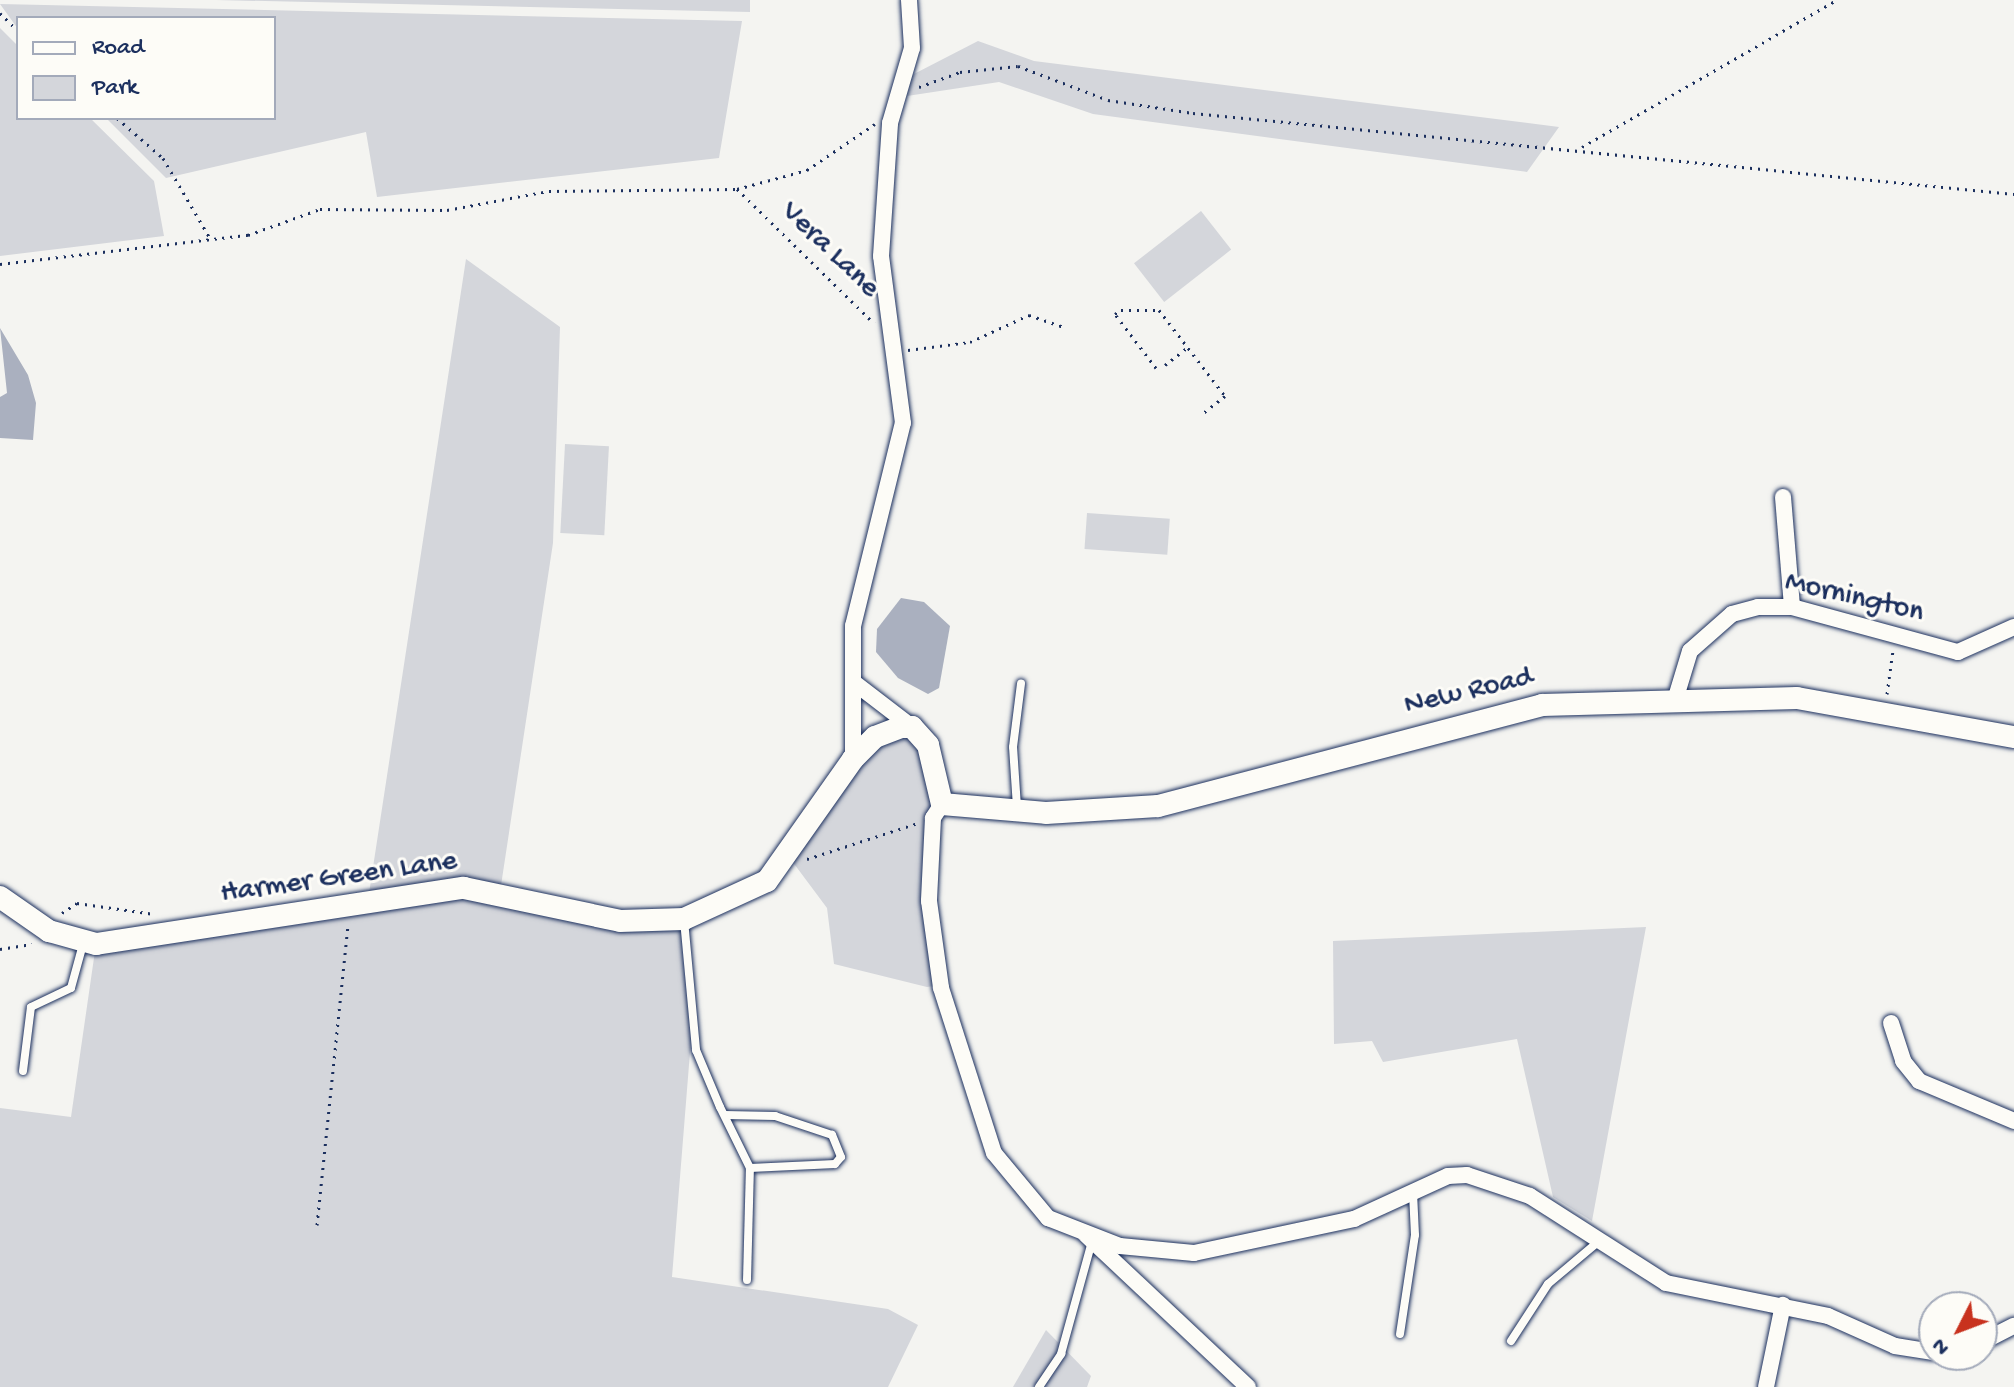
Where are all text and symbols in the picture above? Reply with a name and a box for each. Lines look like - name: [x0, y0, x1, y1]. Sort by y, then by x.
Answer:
- legend: [16, 16, 276, 120]
- text: Road: [92, 34, 144, 63]
- text: Park: [92, 74, 138, 103]
- street label: Vera Lane: [772, 195, 886, 307]
- street label: Mornington: [1781, 566, 1927, 632]
- street label: New Road: [1401, 661, 1537, 725]
- street label: Harmer Green Lane: [219, 845, 459, 913]
- north arrow: [1918, 1291, 1998, 1371]
- text: N: [1927, 1332, 1956, 1360]

